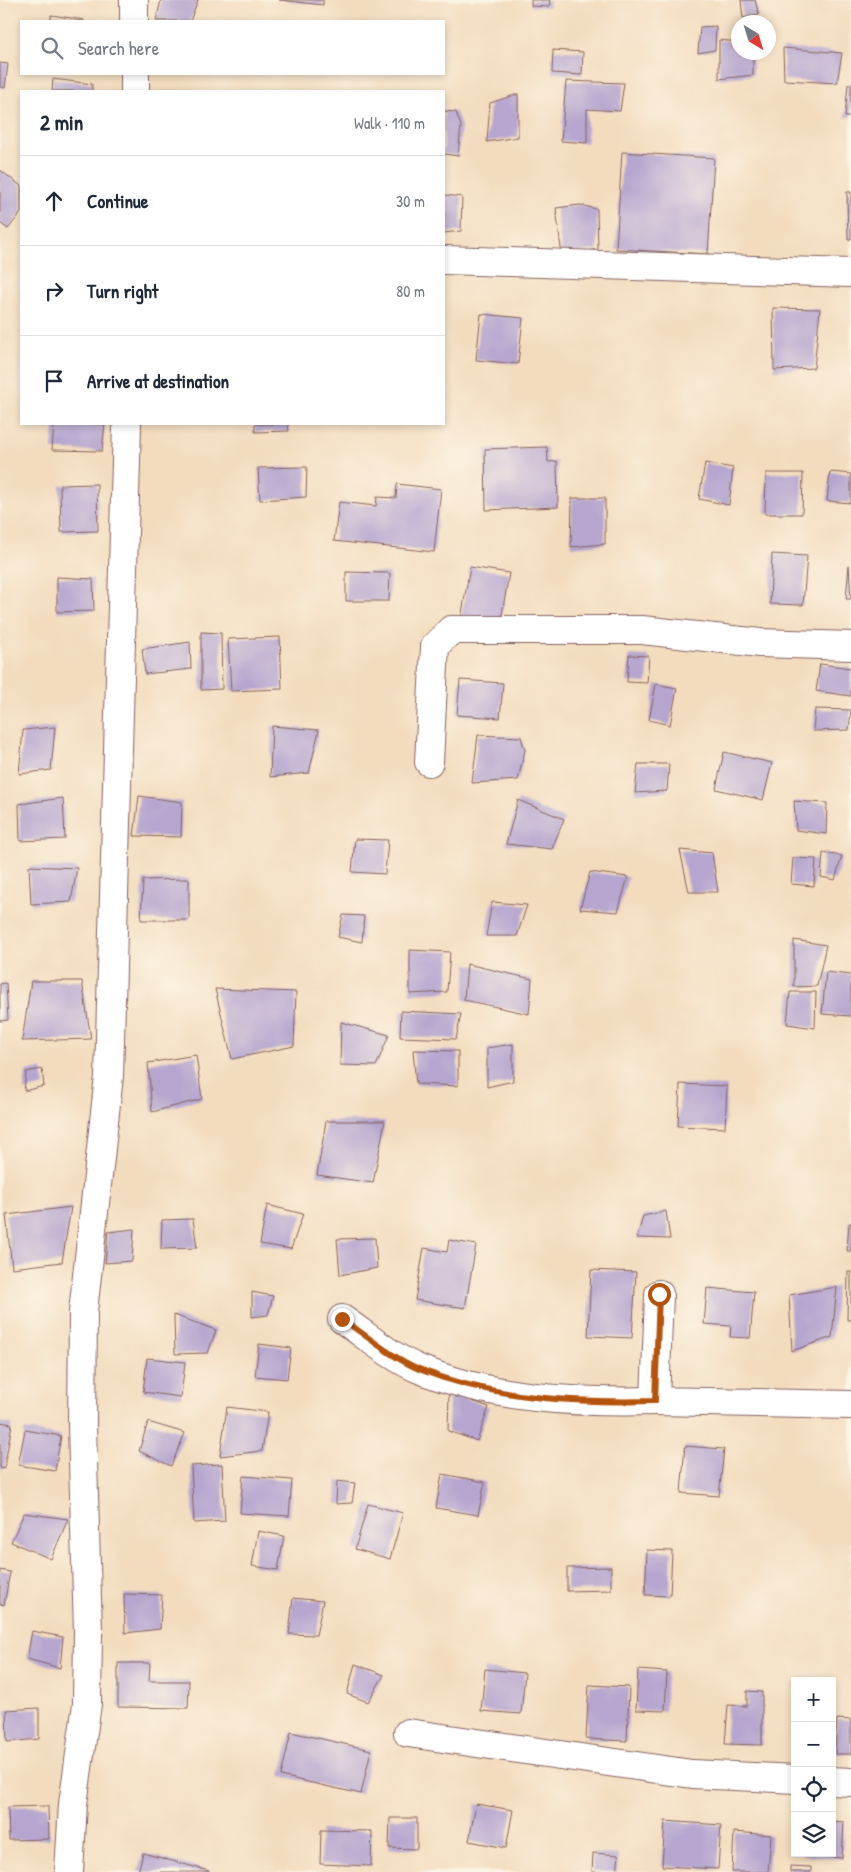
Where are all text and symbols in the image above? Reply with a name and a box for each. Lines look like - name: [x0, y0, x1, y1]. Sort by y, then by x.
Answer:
- north arrow: [731, 15, 776, 60]
- search box: [20, 20, 445, 75]
- icon: search: [38, 34, 66, 62]
- text: Search here: [78, 35, 159, 61]
- text: 2 min: [40, 108, 83, 137]
- text: Walk · 110 m: [354, 112, 425, 134]
- icon: ahead: [40, 187, 68, 215]
- text: Continue: [87, 188, 148, 214]
- text: 30 m: [396, 190, 425, 212]
- icon: right: [40, 277, 68, 305]
- text: Turn right: [87, 278, 158, 304]
- text: 80 m: [396, 280, 425, 302]
- icon: arrive: [40, 367, 68, 395]
- text: Arrive at destination: [87, 368, 229, 394]
- route start: [648, 1283, 671, 1306]
- route end: [331, 1308, 354, 1331]
- map controls: [791, 1677, 836, 1857]
- button: +: [791, 1677, 836, 1722]
- button: −: [791, 1722, 836, 1767]
- button: locate: [791, 1767, 836, 1812]
- button: layers: [791, 1812, 836, 1857]

